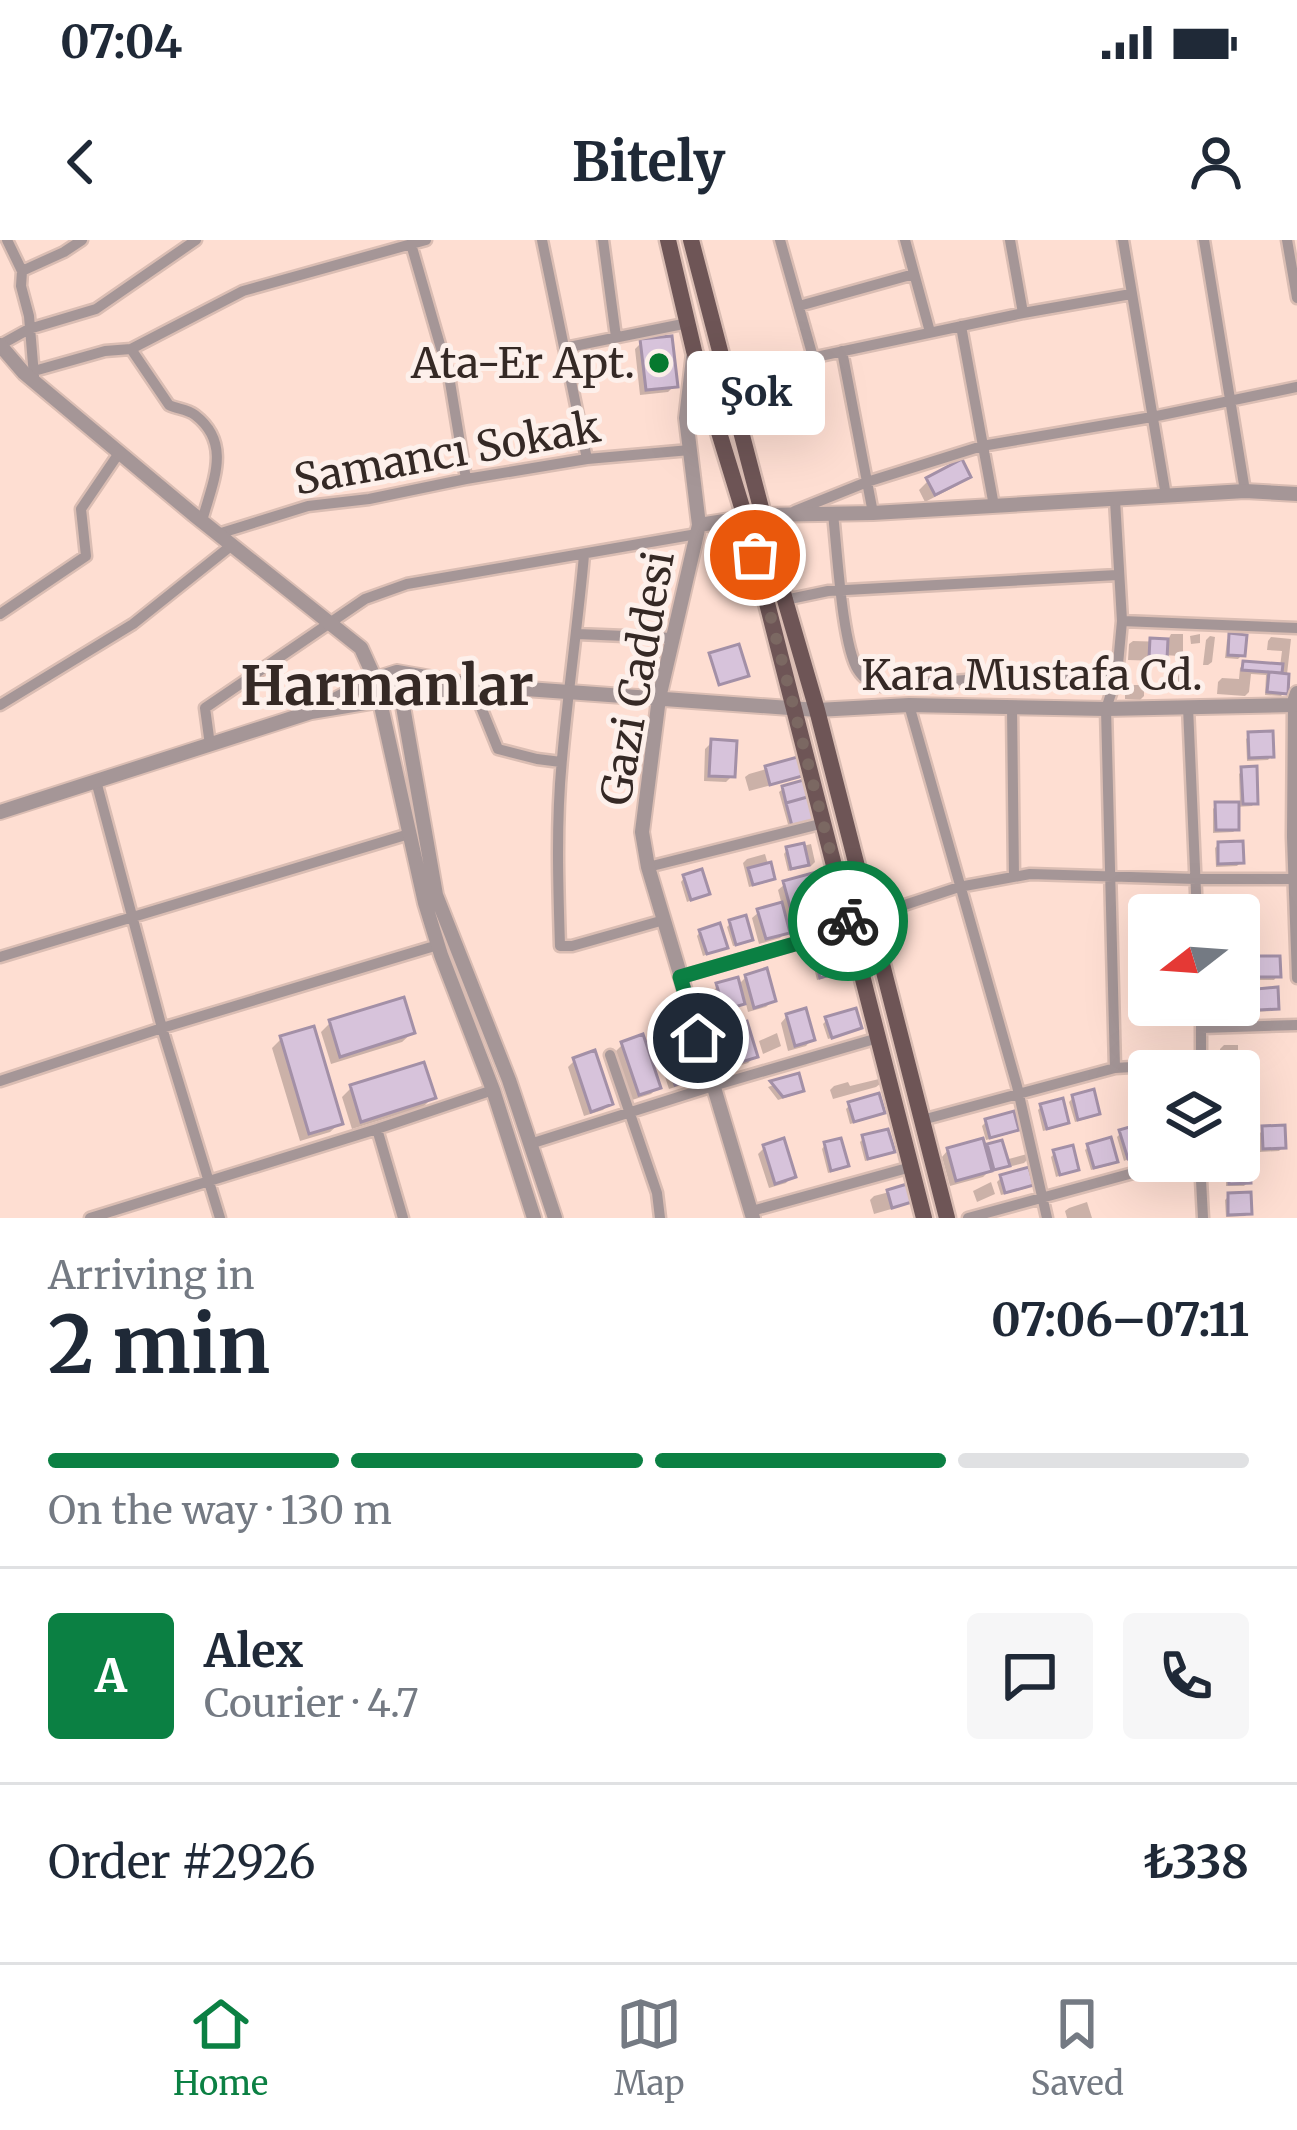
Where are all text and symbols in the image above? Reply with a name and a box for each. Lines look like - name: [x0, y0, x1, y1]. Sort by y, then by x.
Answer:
- text: 07:04: [60, 14, 182, 70]
- text: Bitely: [572, 128, 725, 196]
- icon: back: [48, 129, 114, 195]
- icon: person: [1183, 129, 1249, 195]
- place label: Ata-Er Apt.: [410, 337, 635, 389]
- marker: Ata-Er Apt.: [646, 350, 672, 376]
- callout: Şok: [686, 351, 824, 435]
- text: Şok: [720, 368, 792, 417]
- street label: Samancı Sokak: [290, 400, 605, 506]
- pin: [704, 504, 806, 606]
- icon: bag: [722, 522, 788, 588]
- street label: Gazi Caddesi: [589, 547, 685, 809]
- street label: Kara Mustafa Cd.: [861, 649, 1203, 701]
- district label: Harmanlar: [240, 652, 534, 720]
- courier: [788, 861, 908, 981]
- icon: bike: [815, 888, 881, 954]
- north arrow: [1128, 894, 1260, 1026]
- map controls: [1128, 894, 1260, 1182]
- pin: [647, 987, 749, 1089]
- icon: home: [665, 1005, 731, 1071]
- button: layers: [1128, 1050, 1260, 1182]
- text: Arriving in: [48, 1251, 255, 1300]
- text: 07:06–07:11: [991, 1292, 1249, 1348]
- text: 2 min: [48, 1296, 270, 1394]
- text: On the way · 130 m: [48, 1486, 392, 1535]
- button: chat: [967, 1613, 1093, 1739]
- button: phone: [1123, 1613, 1249, 1739]
- text: Alex: [204, 1623, 303, 1679]
- text: A: [95, 1648, 127, 1704]
- text: Courier · 4.7: [204, 1679, 419, 1728]
- text: Order #2926: [48, 1834, 316, 1890]
- text: ₺338: [1143, 1834, 1249, 1890]
- tab: Home: [173, 1991, 268, 2104]
- tab: Map: [614, 1991, 684, 2104]
- tab: Saved: [1030, 1991, 1124, 2104]

